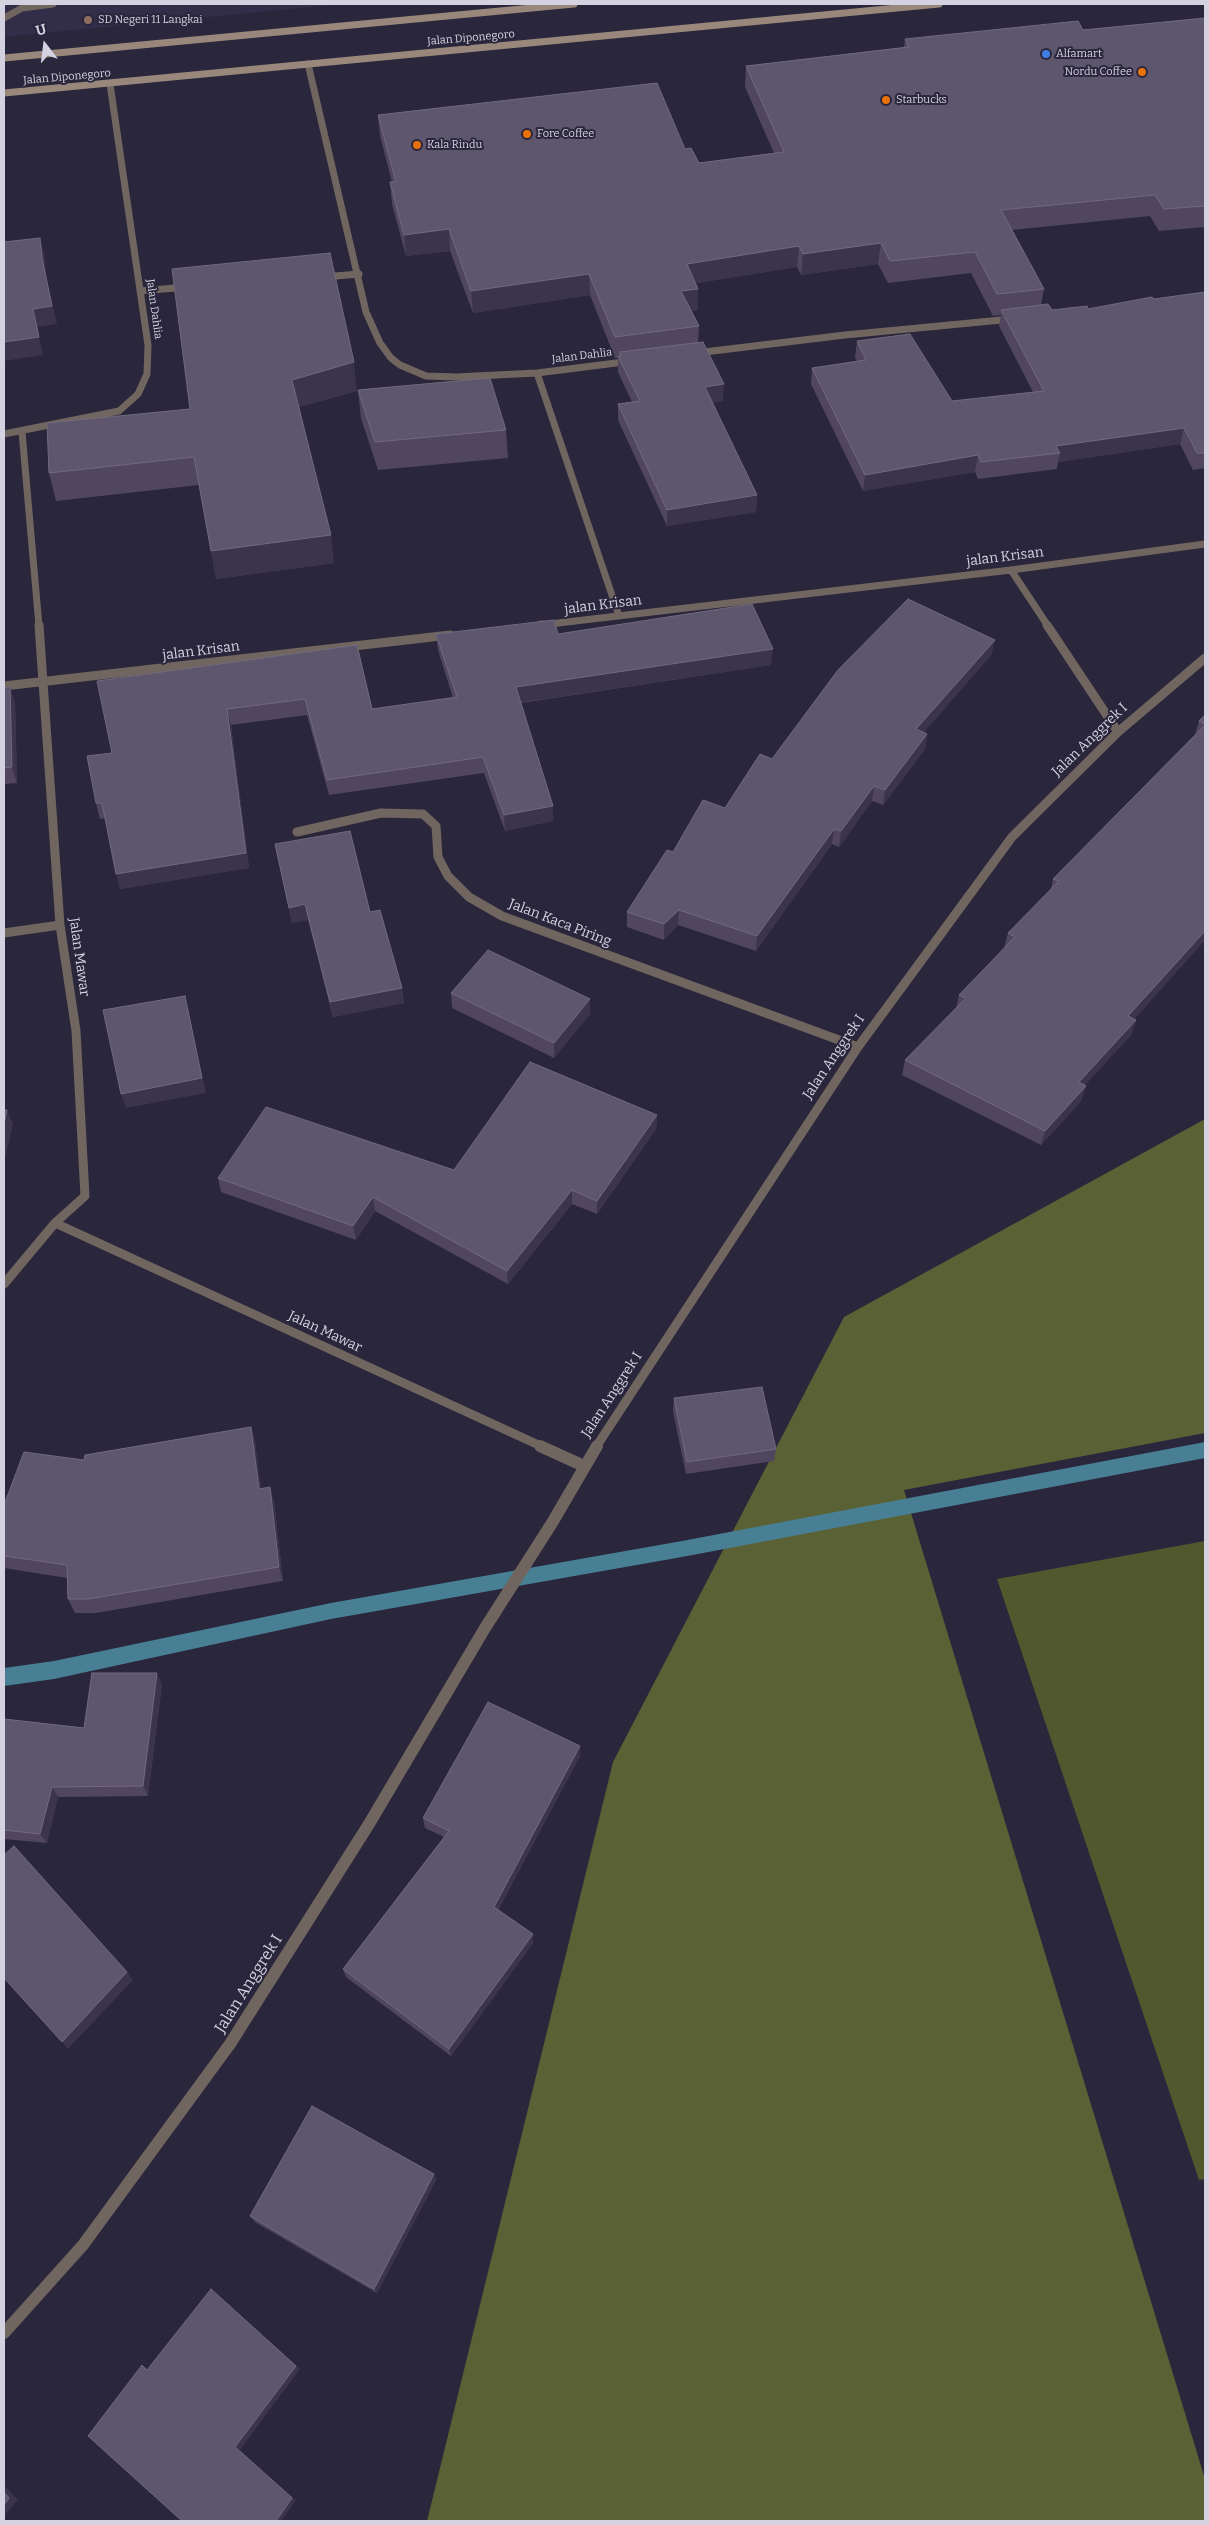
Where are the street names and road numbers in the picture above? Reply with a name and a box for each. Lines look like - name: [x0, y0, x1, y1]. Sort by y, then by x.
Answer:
- street label: Jalan Diponegoro: [427, 28, 515, 48]
- street label: Jalan Diponegoro: [23, 67, 111, 87]
- street label: Jalan Dahlia: [143, 278, 165, 340]
- street label: Jalan Dahlia: [551, 346, 613, 366]
- street label: jalan Krisan: [965, 544, 1045, 570]
- street label: jalan Krisan: [563, 592, 643, 618]
- street label: jalan Krisan: [161, 638, 241, 664]
- street label: Jalan Anggrek I: [1049, 700, 1131, 780]
- street label: Jalan Kaca Piring: [506, 896, 614, 950]
- street label: Jalan Mawar: [65, 916, 93, 998]
- street label: Jalan Anggrek I: [800, 1012, 868, 1102]
- street label: Jalan Mawar: [285, 1308, 365, 1356]
- street label: Jalan Anggrek I: [578, 1349, 646, 1441]
- street label: Jalan Anggrek I: [211, 1931, 287, 2037]

